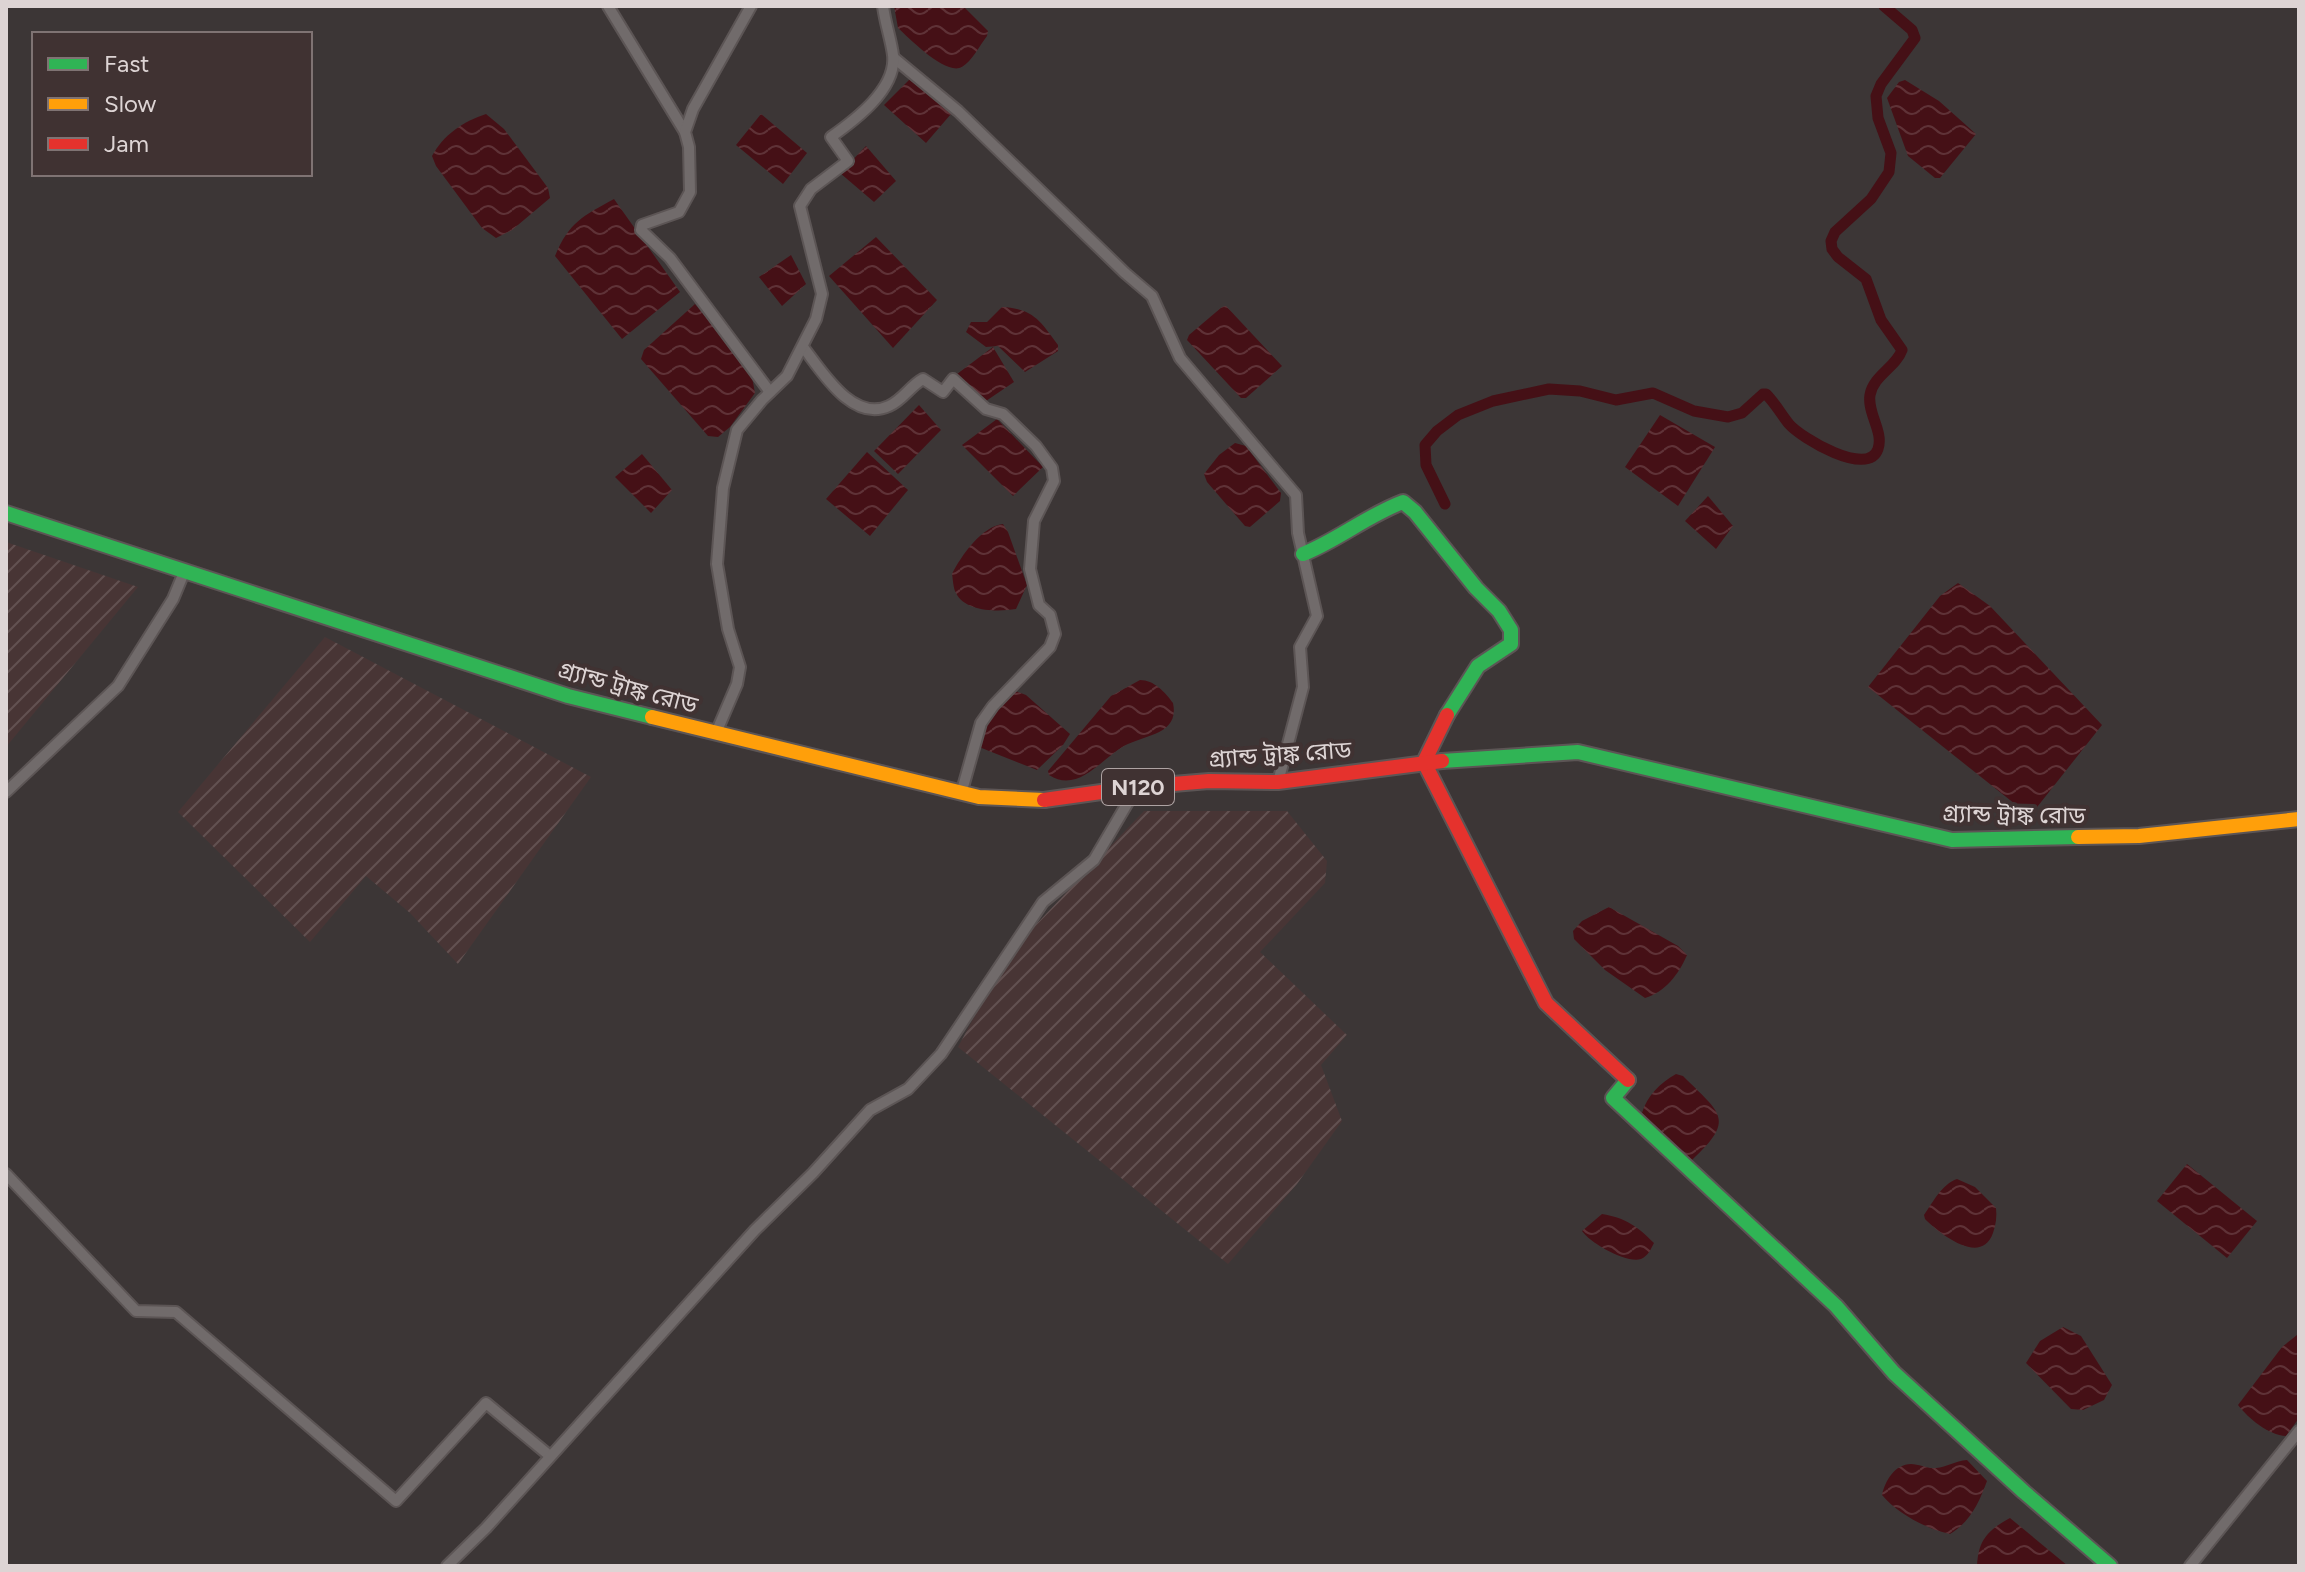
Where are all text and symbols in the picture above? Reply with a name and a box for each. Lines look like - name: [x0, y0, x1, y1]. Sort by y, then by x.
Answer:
- legend: [32, 32, 312, 176]
- text: Fast: [104, 49, 149, 78]
- text: Slow: [104, 89, 157, 118]
- text: Jam: [104, 129, 149, 158]
- street label: গ্র্যান্ড ট্রাঙ্ক রোড: [555, 654, 702, 720]
- street label: গ্র্যান্ড ট্রাঙ্ক রোড: [1208, 734, 1353, 773]
- road number: N120: [1102, 769, 1174, 805]
- street label: গ্র্যান্ড ট্রাঙ্ক রোড: [1942, 798, 2087, 830]

